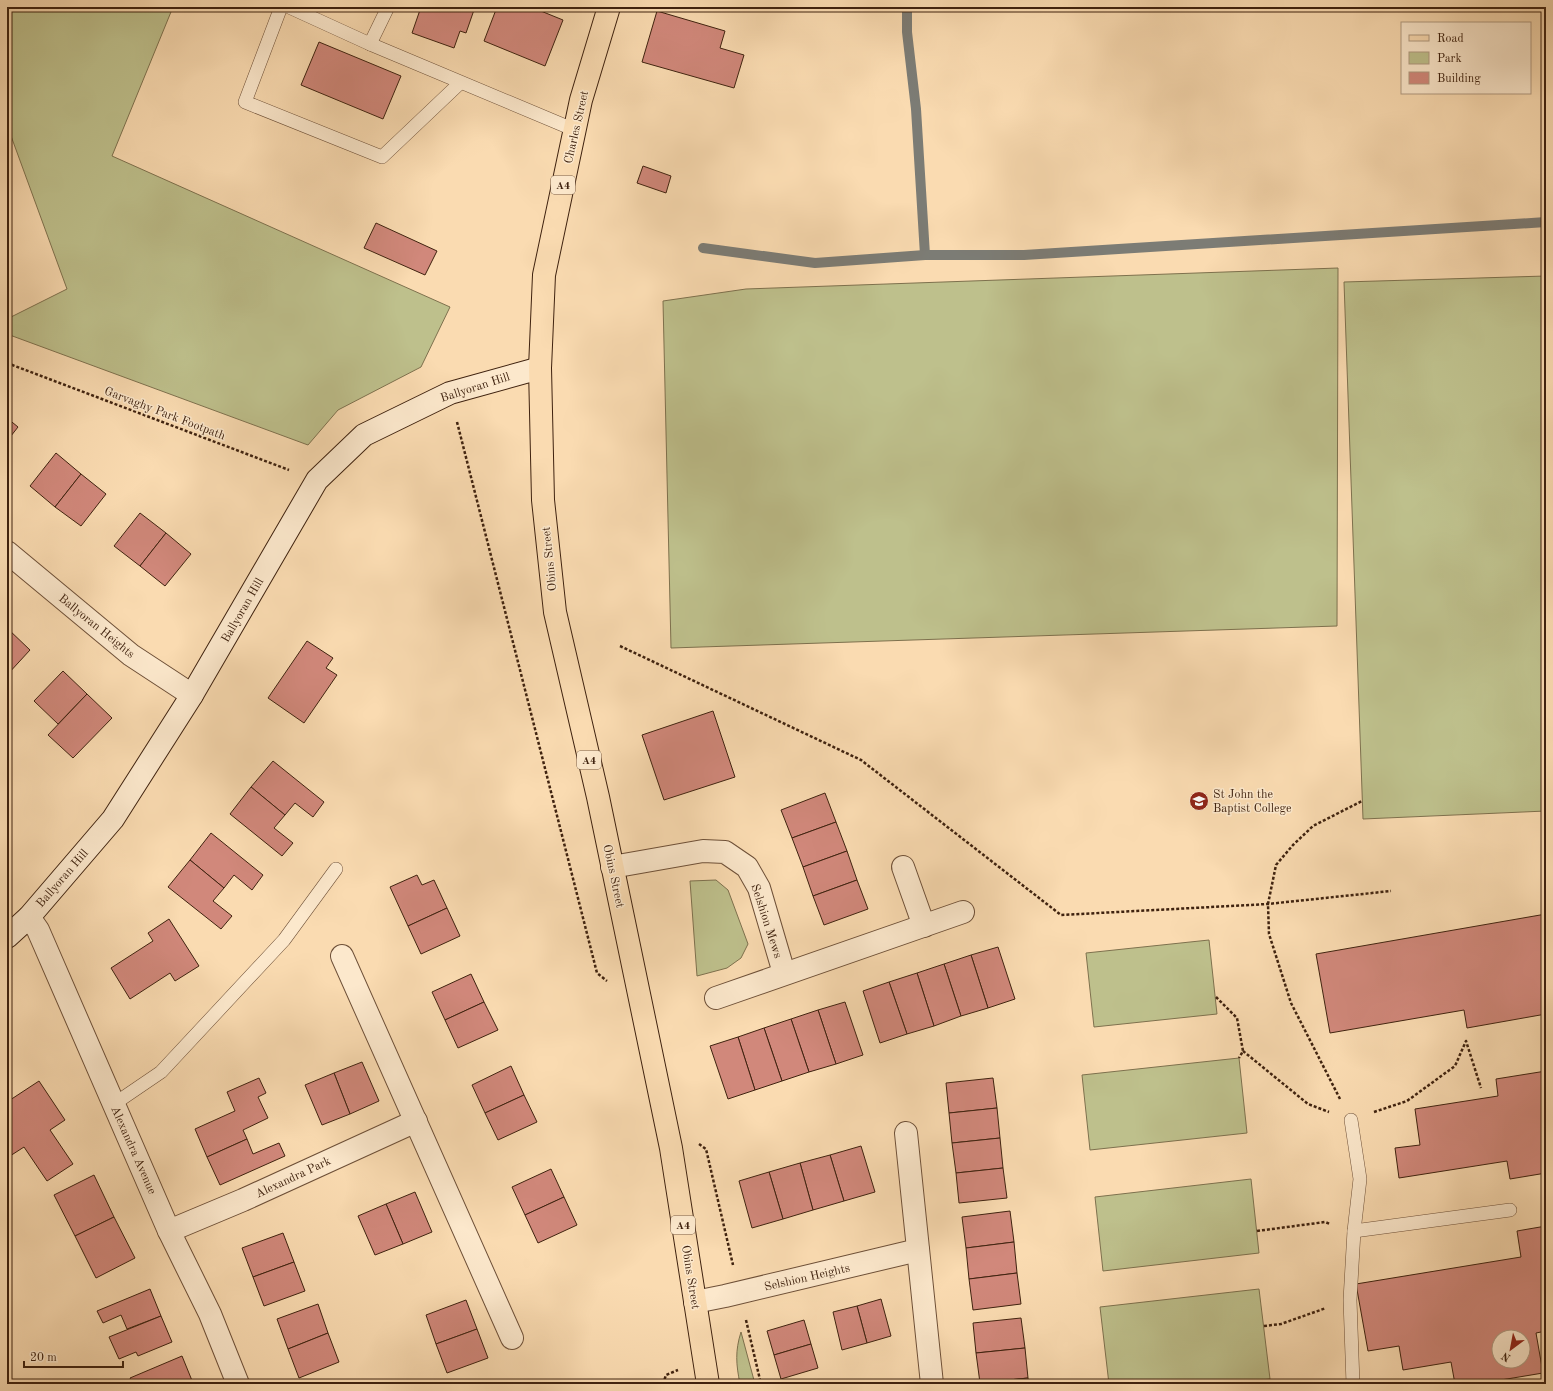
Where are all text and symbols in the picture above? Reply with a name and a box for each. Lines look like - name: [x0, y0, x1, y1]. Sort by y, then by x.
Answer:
- legend: [1401, 22, 1531, 94]
- text: Road: [1437, 33, 1464, 45]
- text: Park: [1437, 53, 1462, 65]
- text: Building: [1437, 73, 1481, 85]
- street label: Charles Street: [563, 90, 591, 165]
- road number: A4: [551, 176, 575, 194]
- street label: Ballyoran Hill: [439, 371, 512, 405]
- street label: Garvaghy Park Footpath: [103, 385, 227, 443]
- street label: Obins Street: [541, 526, 559, 592]
- street label: Ballyoran Hill: [220, 576, 266, 645]
- street label: Ballyoran Heights: [56, 593, 137, 661]
- road number: A4: [577, 751, 601, 769]
- place label: St John the Baptist College: [1213, 789, 1292, 815]
- school or university icon: St John the Baptist College: [1188, 790, 1210, 812]
- street label: Obins Street: [600, 843, 626, 909]
- street label: Ballyoran Hill: [35, 847, 91, 910]
- street label: Selshion Mews: [748, 883, 784, 960]
- street label: Alexandra Avenue: [108, 1104, 158, 1197]
- street label: Alexandra Park: [254, 1155, 333, 1201]
- road number: A4: [671, 1216, 695, 1234]
- street label: Obins Street: [679, 1244, 701, 1310]
- street label: Selshion Heights: [763, 1262, 851, 1294]
- north arrow: [1491, 1329, 1531, 1369]
- scale bar: [24, 1343, 123, 1369]
- text: N: [1500, 1349, 1513, 1363]
- text: 20 m: [30, 1352, 57, 1364]

